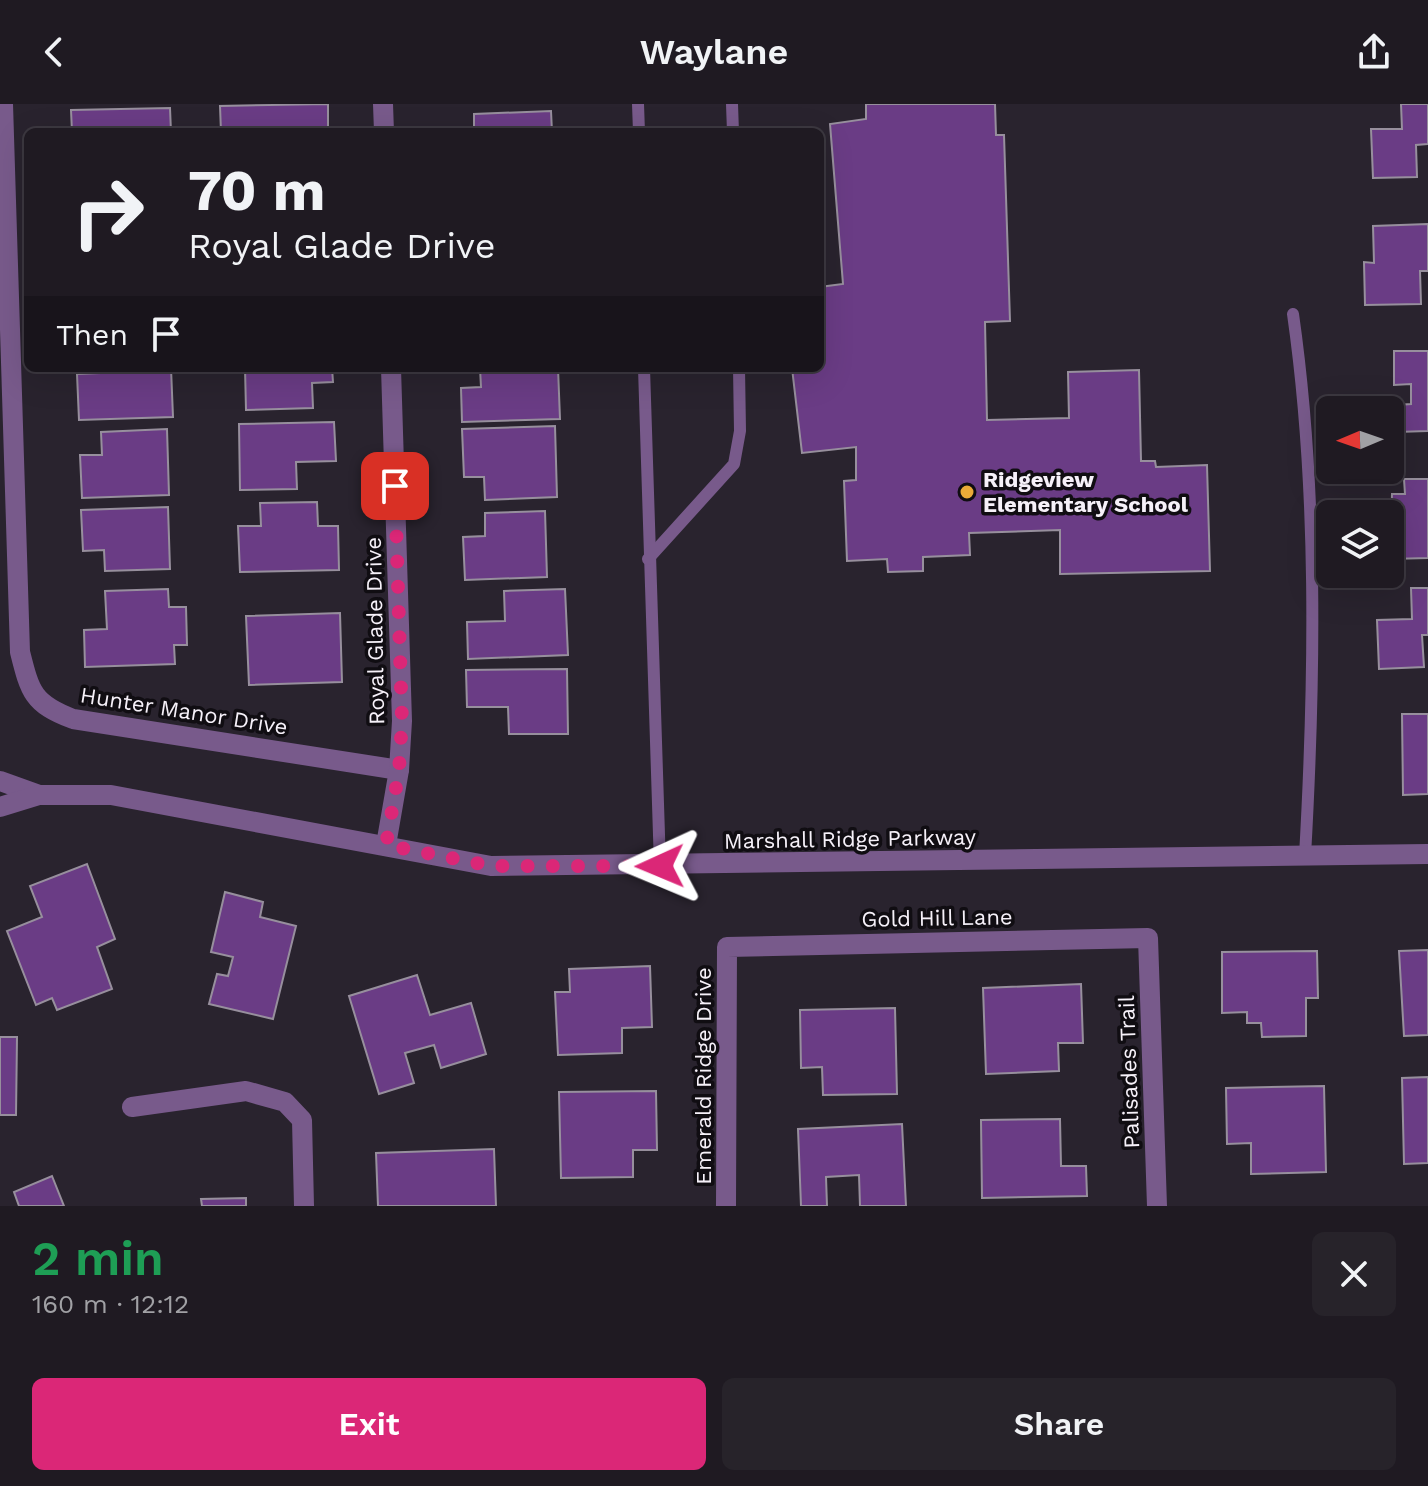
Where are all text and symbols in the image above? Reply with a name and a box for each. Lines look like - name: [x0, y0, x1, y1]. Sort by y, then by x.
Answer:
- icon: back: [32, 30, 76, 74]
- icon: share: [1352, 30, 1396, 74]
- text: Waylane: [640, 31, 788, 73]
- text: 70 m: [188, 158, 325, 224]
- icon: right: [56, 160, 160, 264]
- text: Royal Glade Drive: [188, 225, 496, 267]
- icon: arrive: [144, 312, 188, 356]
- text: Then: [56, 317, 128, 352]
- north arrow: [1316, 396, 1404, 484]
- map controls: [1316, 396, 1404, 588]
- pin: [361, 452, 429, 520]
- icon: arrive: [373, 464, 417, 508]
- place label: Ridgeview Elementary School: [983, 467, 1189, 517]
- marker: Ridgeview Elementary School: [958, 483, 976, 501]
- button: layers: [1316, 500, 1404, 588]
- street label: Royal Glade Drive: [361, 537, 389, 725]
- street label: Hunter Manor Drive: [79, 682, 289, 740]
- position arrow: [618, 824, 702, 908]
- street label: Marshall Ridge Parkway: [724, 824, 977, 854]
- street label: Gold Hill Lane: [861, 904, 1013, 932]
- street label: Emerald Ridge Drive: [691, 967, 716, 1185]
- street label: Palisades Trail: [1114, 995, 1144, 1149]
- text: 2 min: [32, 1230, 164, 1287]
- button: close: [1312, 1232, 1396, 1316]
- text: 160 m · 12:12: [32, 1289, 189, 1319]
- button: Exit: [32, 1378, 706, 1470]
- button: Share: [722, 1378, 1396, 1470]

